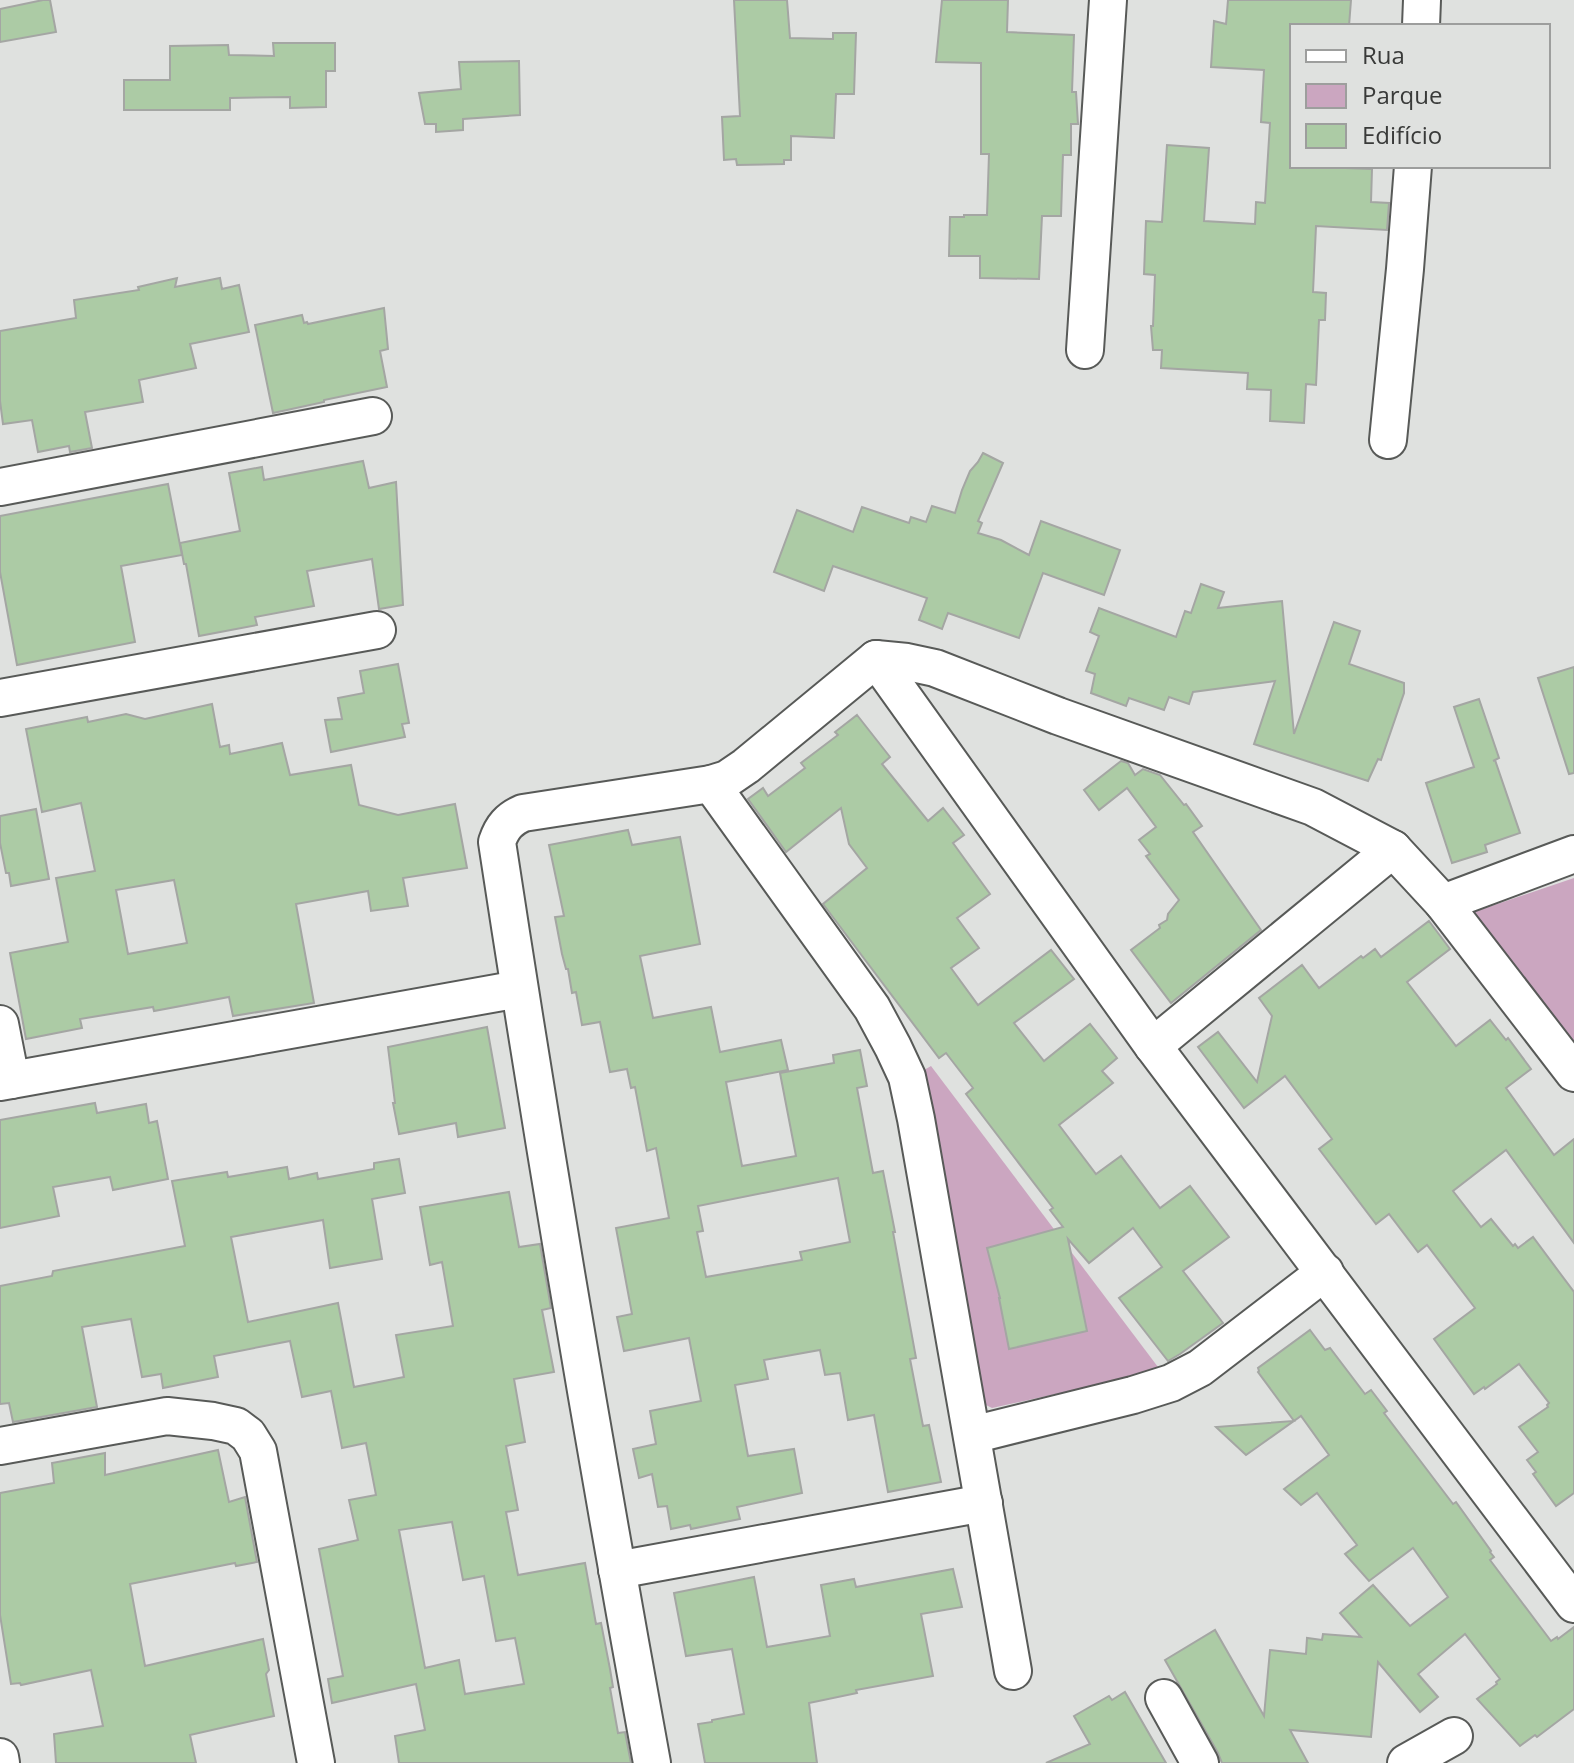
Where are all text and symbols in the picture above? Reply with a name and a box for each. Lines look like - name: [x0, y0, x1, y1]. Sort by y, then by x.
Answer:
- legend: [1290, 24, 1550, 168]
- text: Rua: [1362, 38, 1405, 71]
- text: Parque: [1362, 78, 1442, 111]
- text: Edifício: [1362, 118, 1442, 151]

